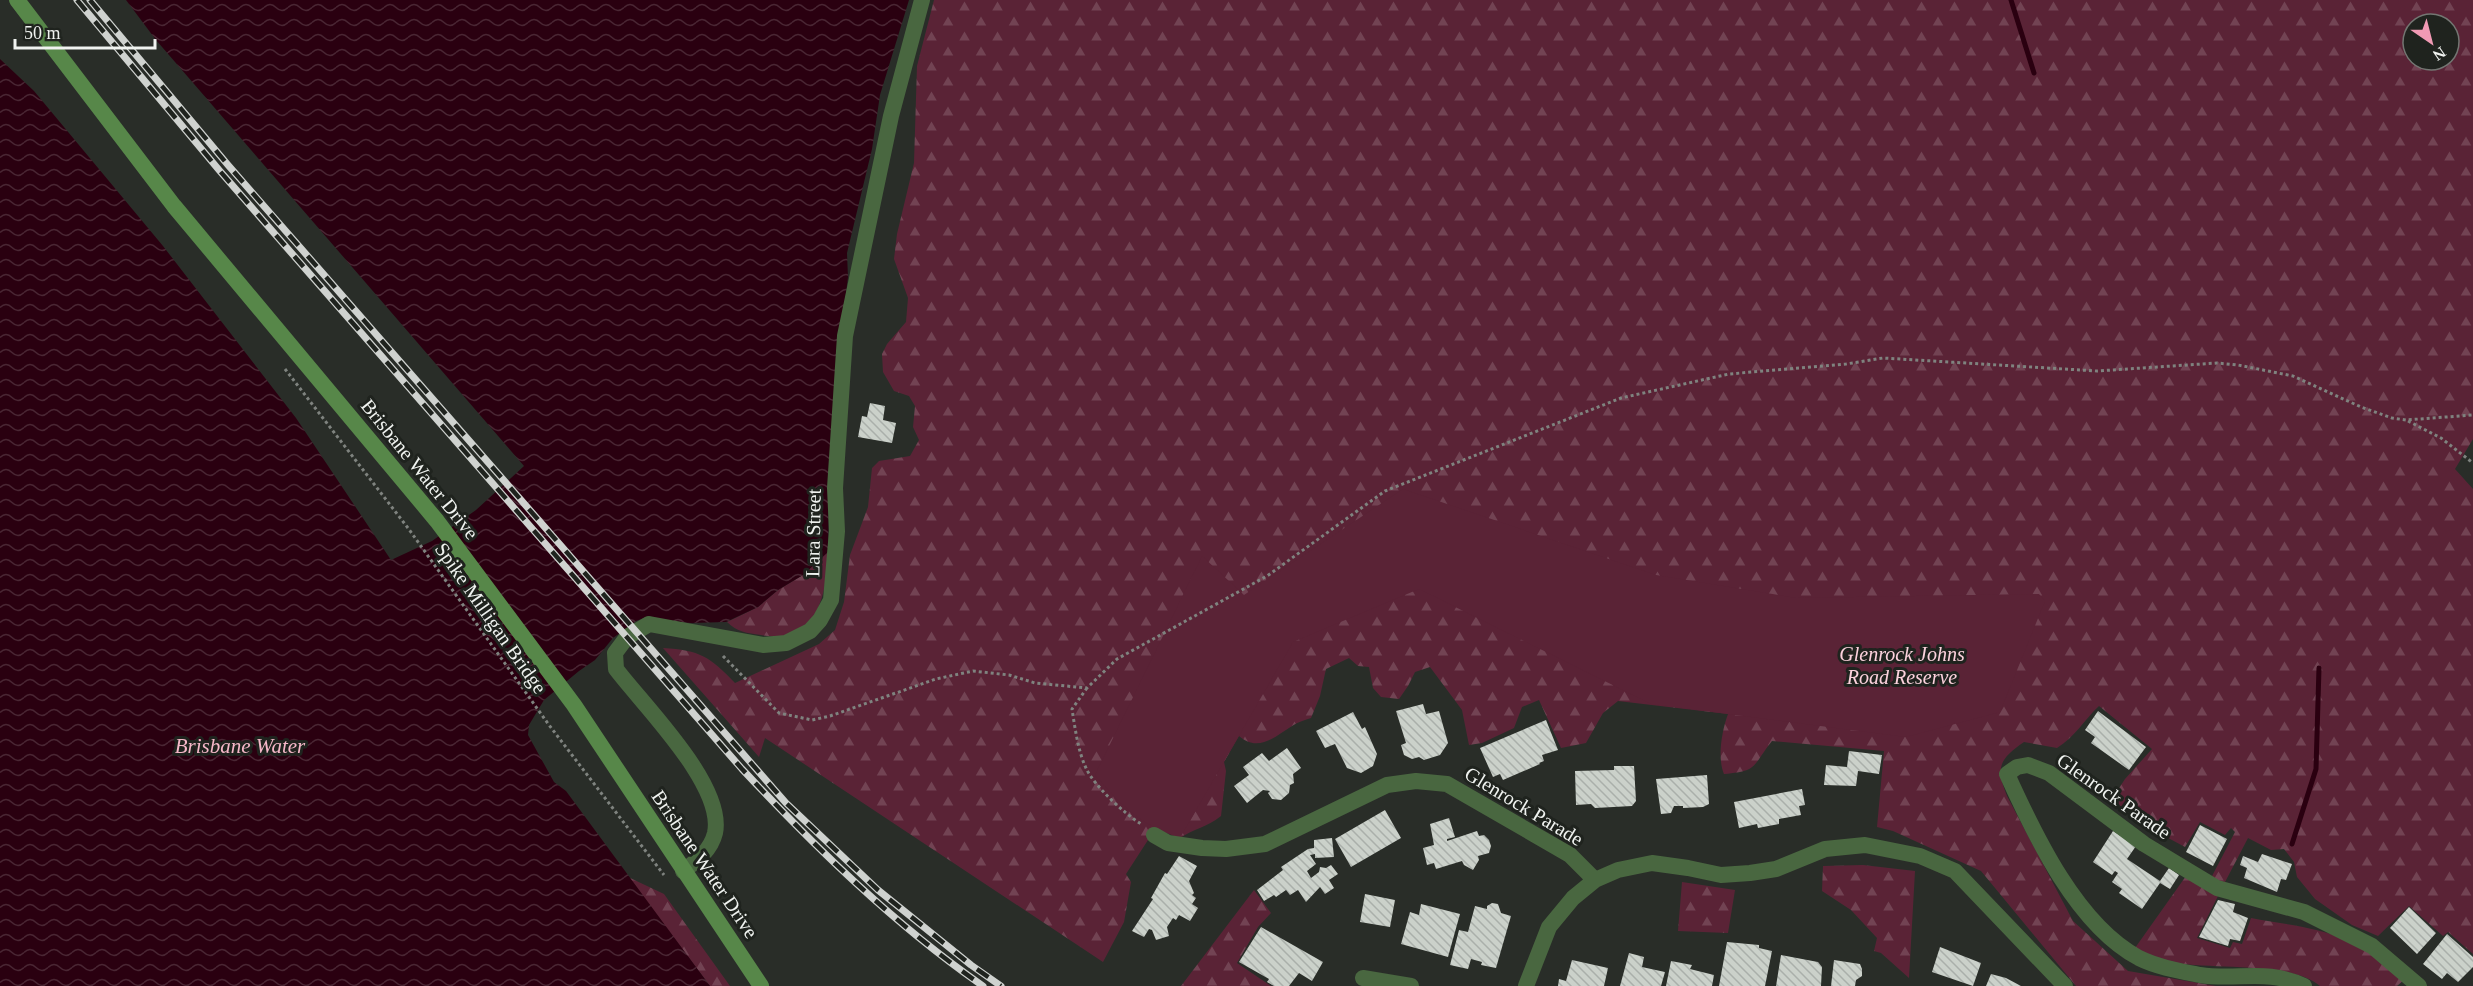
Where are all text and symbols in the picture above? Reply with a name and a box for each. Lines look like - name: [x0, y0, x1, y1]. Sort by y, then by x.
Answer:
- scale bar: [15, 12, 154, 50]
- north arrow: [2401, 12, 2461, 72]
- text: 50 m: [24, 23, 61, 43]
- text: N: [2429, 44, 2449, 64]
- street label: Brisbane Water Drive: [357, 395, 483, 543]
- street label: Lara Street: [801, 488, 825, 577]
- street label: Spike Milligan Bridge: [430, 538, 551, 698]
- park label: Glenrock Johns Road Reserve: [1839, 643, 1965, 688]
- water label: Brisbane Water: [175, 734, 306, 758]
- street label: Glenrock Parade: [2053, 749, 2175, 843]
- street label: Glenrock Parade: [1461, 762, 1587, 850]
- street label: Brisbane Water Drive: [647, 786, 763, 942]

